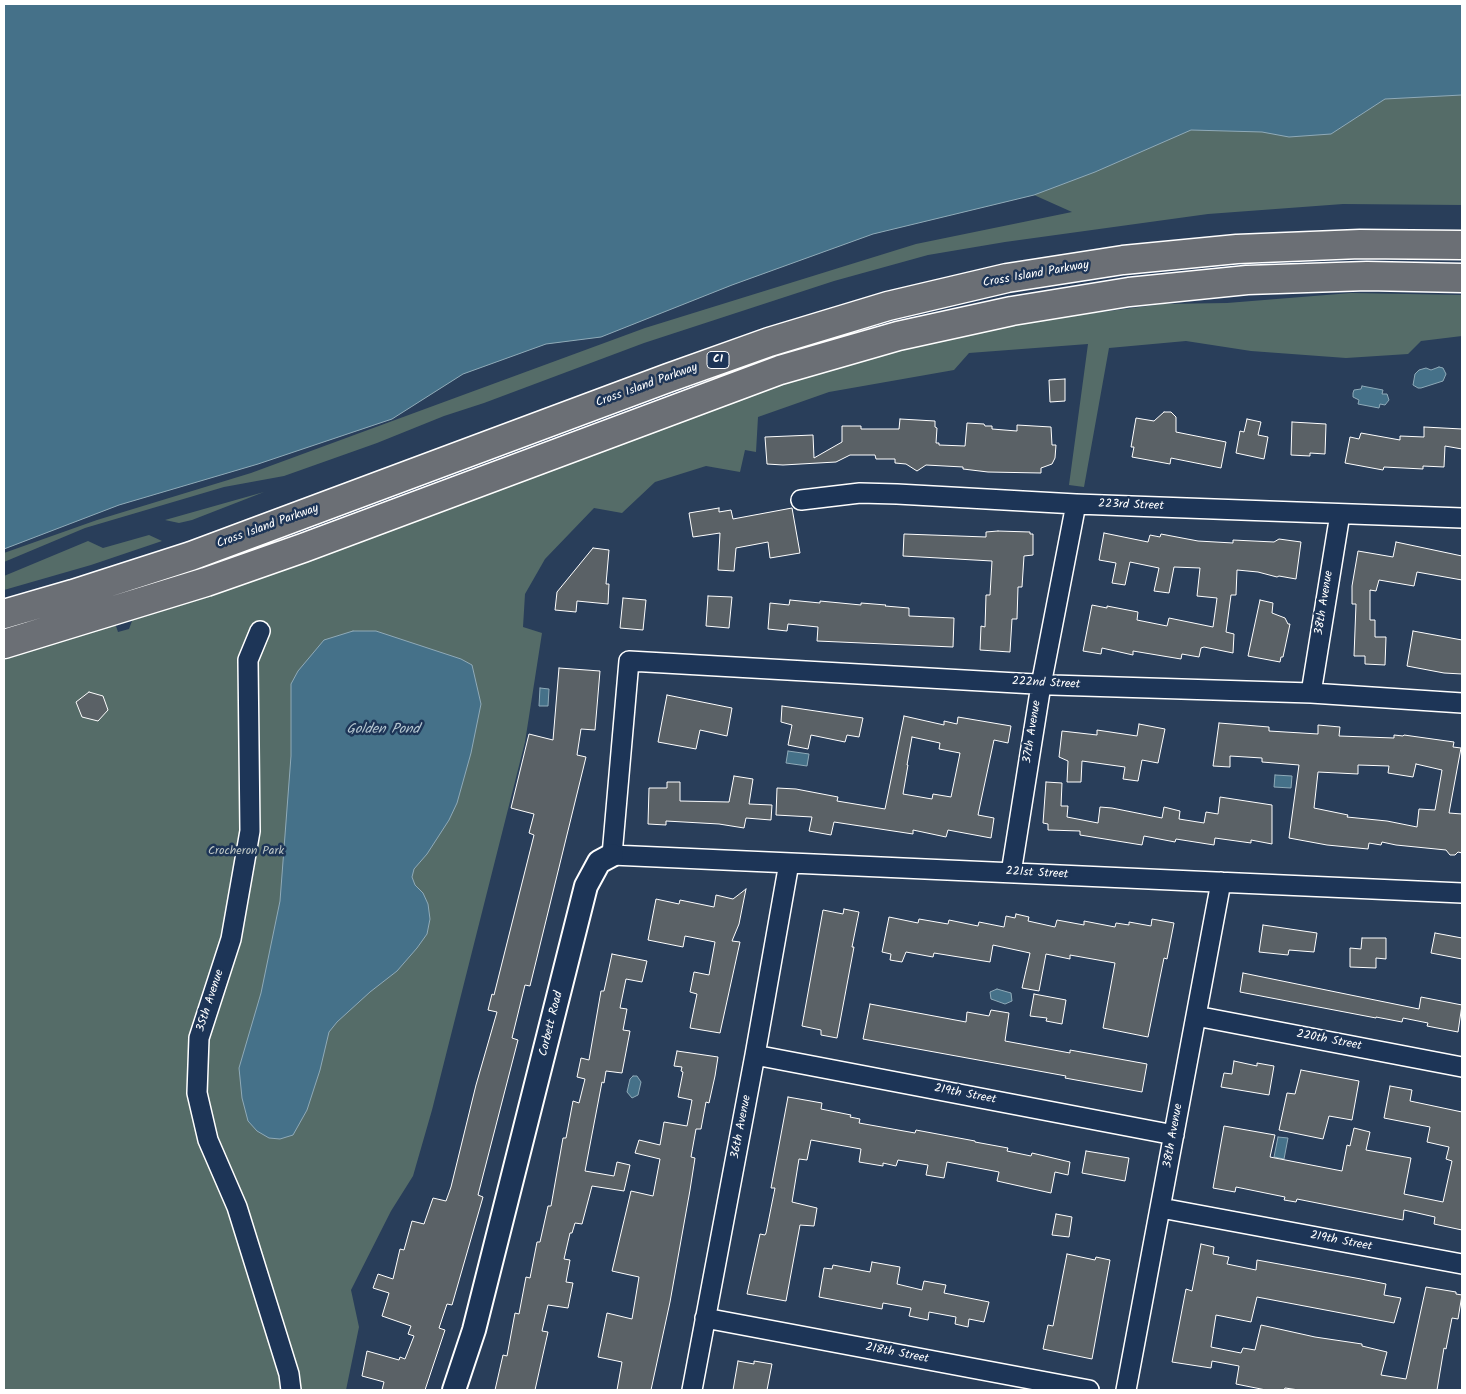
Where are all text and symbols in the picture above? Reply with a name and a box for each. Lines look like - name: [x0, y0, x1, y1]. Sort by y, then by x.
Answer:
- street label: Cross Island Parkway: [982, 259, 1090, 291]
- road number: CI: [707, 352, 729, 368]
- street label: Cross Island Parkway: [594, 361, 700, 411]
- street label: 223rd Street: [1098, 498, 1164, 514]
- street label: Cross Island Parkway: [215, 502, 321, 552]
- street label: 38th Avenue: [1313, 570, 1337, 636]
- street label: 222nd Street: [1011, 675, 1081, 693]
- street label: 37th Avenue: [1021, 699, 1045, 765]
- water label: Golden Pond: [346, 723, 420, 739]
- park label: Crocheron Park: [208, 845, 284, 859]
- street label: 221st Street: [1005, 865, 1069, 883]
- street label: 35th Avenue: [194, 968, 228, 1034]
- street label: Corbett Road: [537, 990, 567, 1058]
- street label: 220th Street: [1295, 1028, 1363, 1054]
- street label: 219th Street: [933, 1082, 997, 1108]
- street label: 36th Avenue: [729, 1094, 755, 1160]
- street label: 38th Avenue: [1161, 1103, 1187, 1169]
- street label: 219th Street: [1309, 1229, 1373, 1255]
- street label: 218th Street: [864, 1341, 930, 1367]

